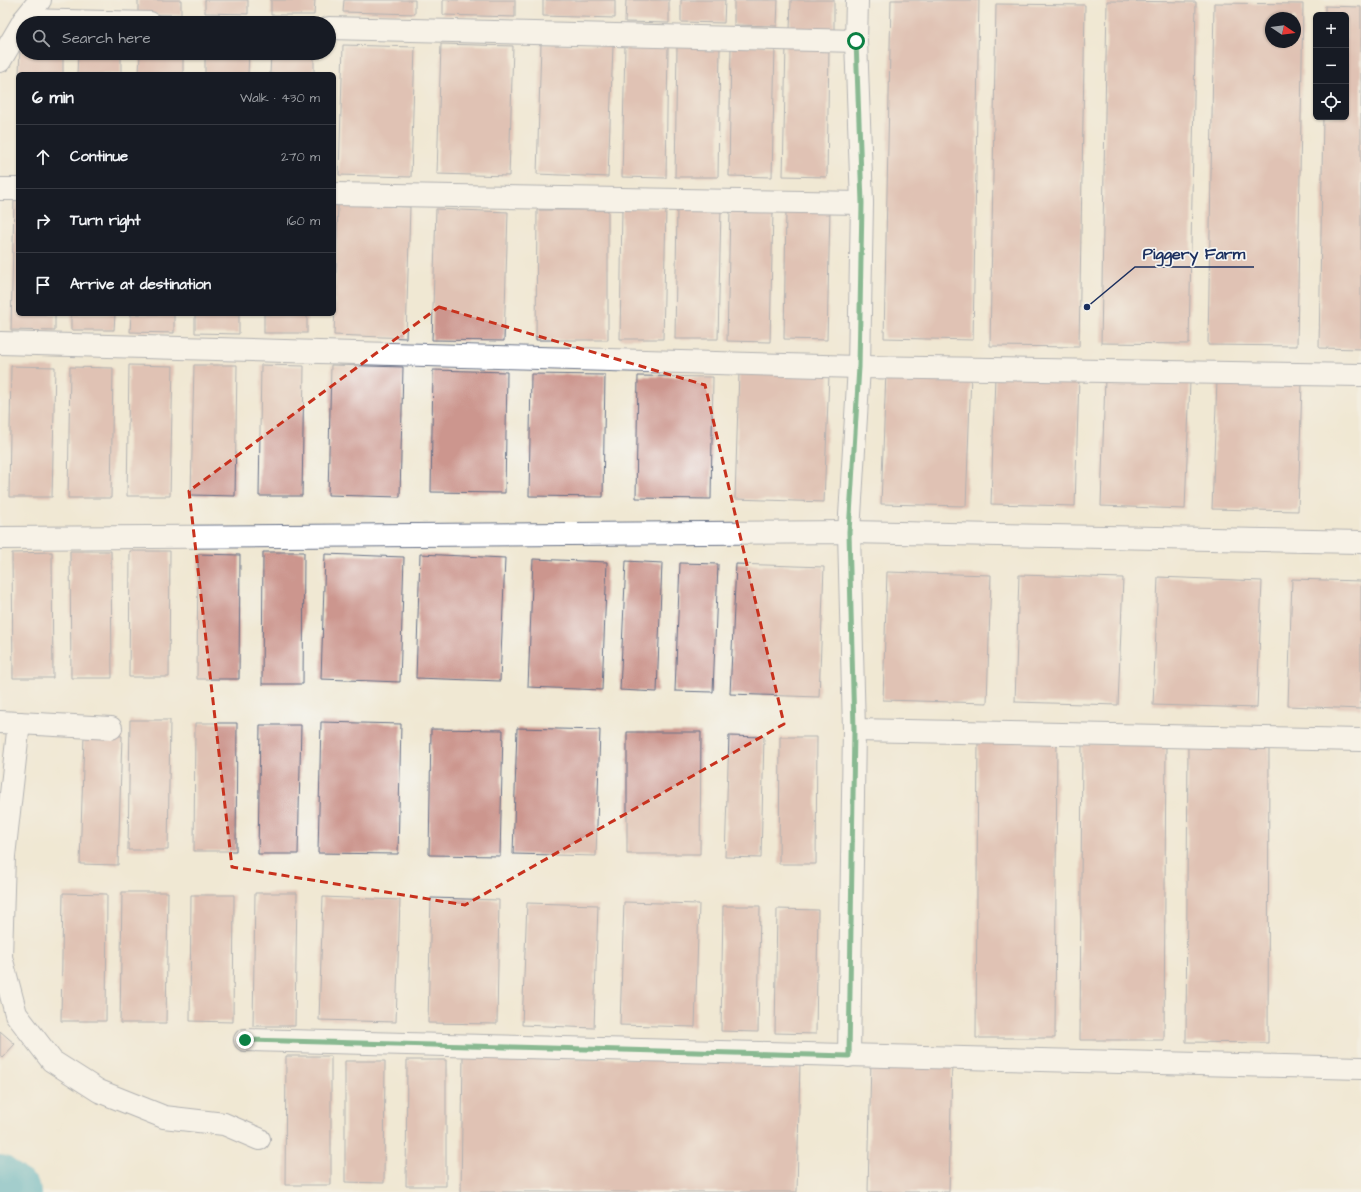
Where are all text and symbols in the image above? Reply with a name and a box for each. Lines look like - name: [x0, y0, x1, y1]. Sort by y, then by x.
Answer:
- north arrow: [1265, 12, 1301, 48]
- map controls: [1313, 12, 1349, 120]
- button: +: [1313, 12, 1349, 48]
- search box: [16, 16, 336, 60]
- icon: search: [30, 27, 52, 49]
- text: Search here: [62, 28, 151, 49]
- route start: [847, 32, 865, 50]
- button: −: [1313, 48, 1349, 84]
- button: locate: [1313, 84, 1349, 120]
- text: 6 min: [32, 86, 74, 110]
- text: Walk · 430 m: [240, 89, 320, 107]
- icon: ahead: [32, 146, 54, 168]
- text: Continue: [70, 146, 128, 167]
- text: 270 m: [281, 148, 320, 166]
- icon: right: [32, 210, 54, 232]
- text: Turn right: [70, 210, 141, 231]
- text: 160 m: [287, 212, 320, 230]
- callout: Piggery Farm: [1135, 239, 1254, 267]
- text: Piggery Farm: [1143, 243, 1246, 267]
- icon: arrive: [32, 274, 54, 296]
- text: Arrive at destination: [70, 274, 211, 295]
- route end: [236, 1031, 254, 1049]

